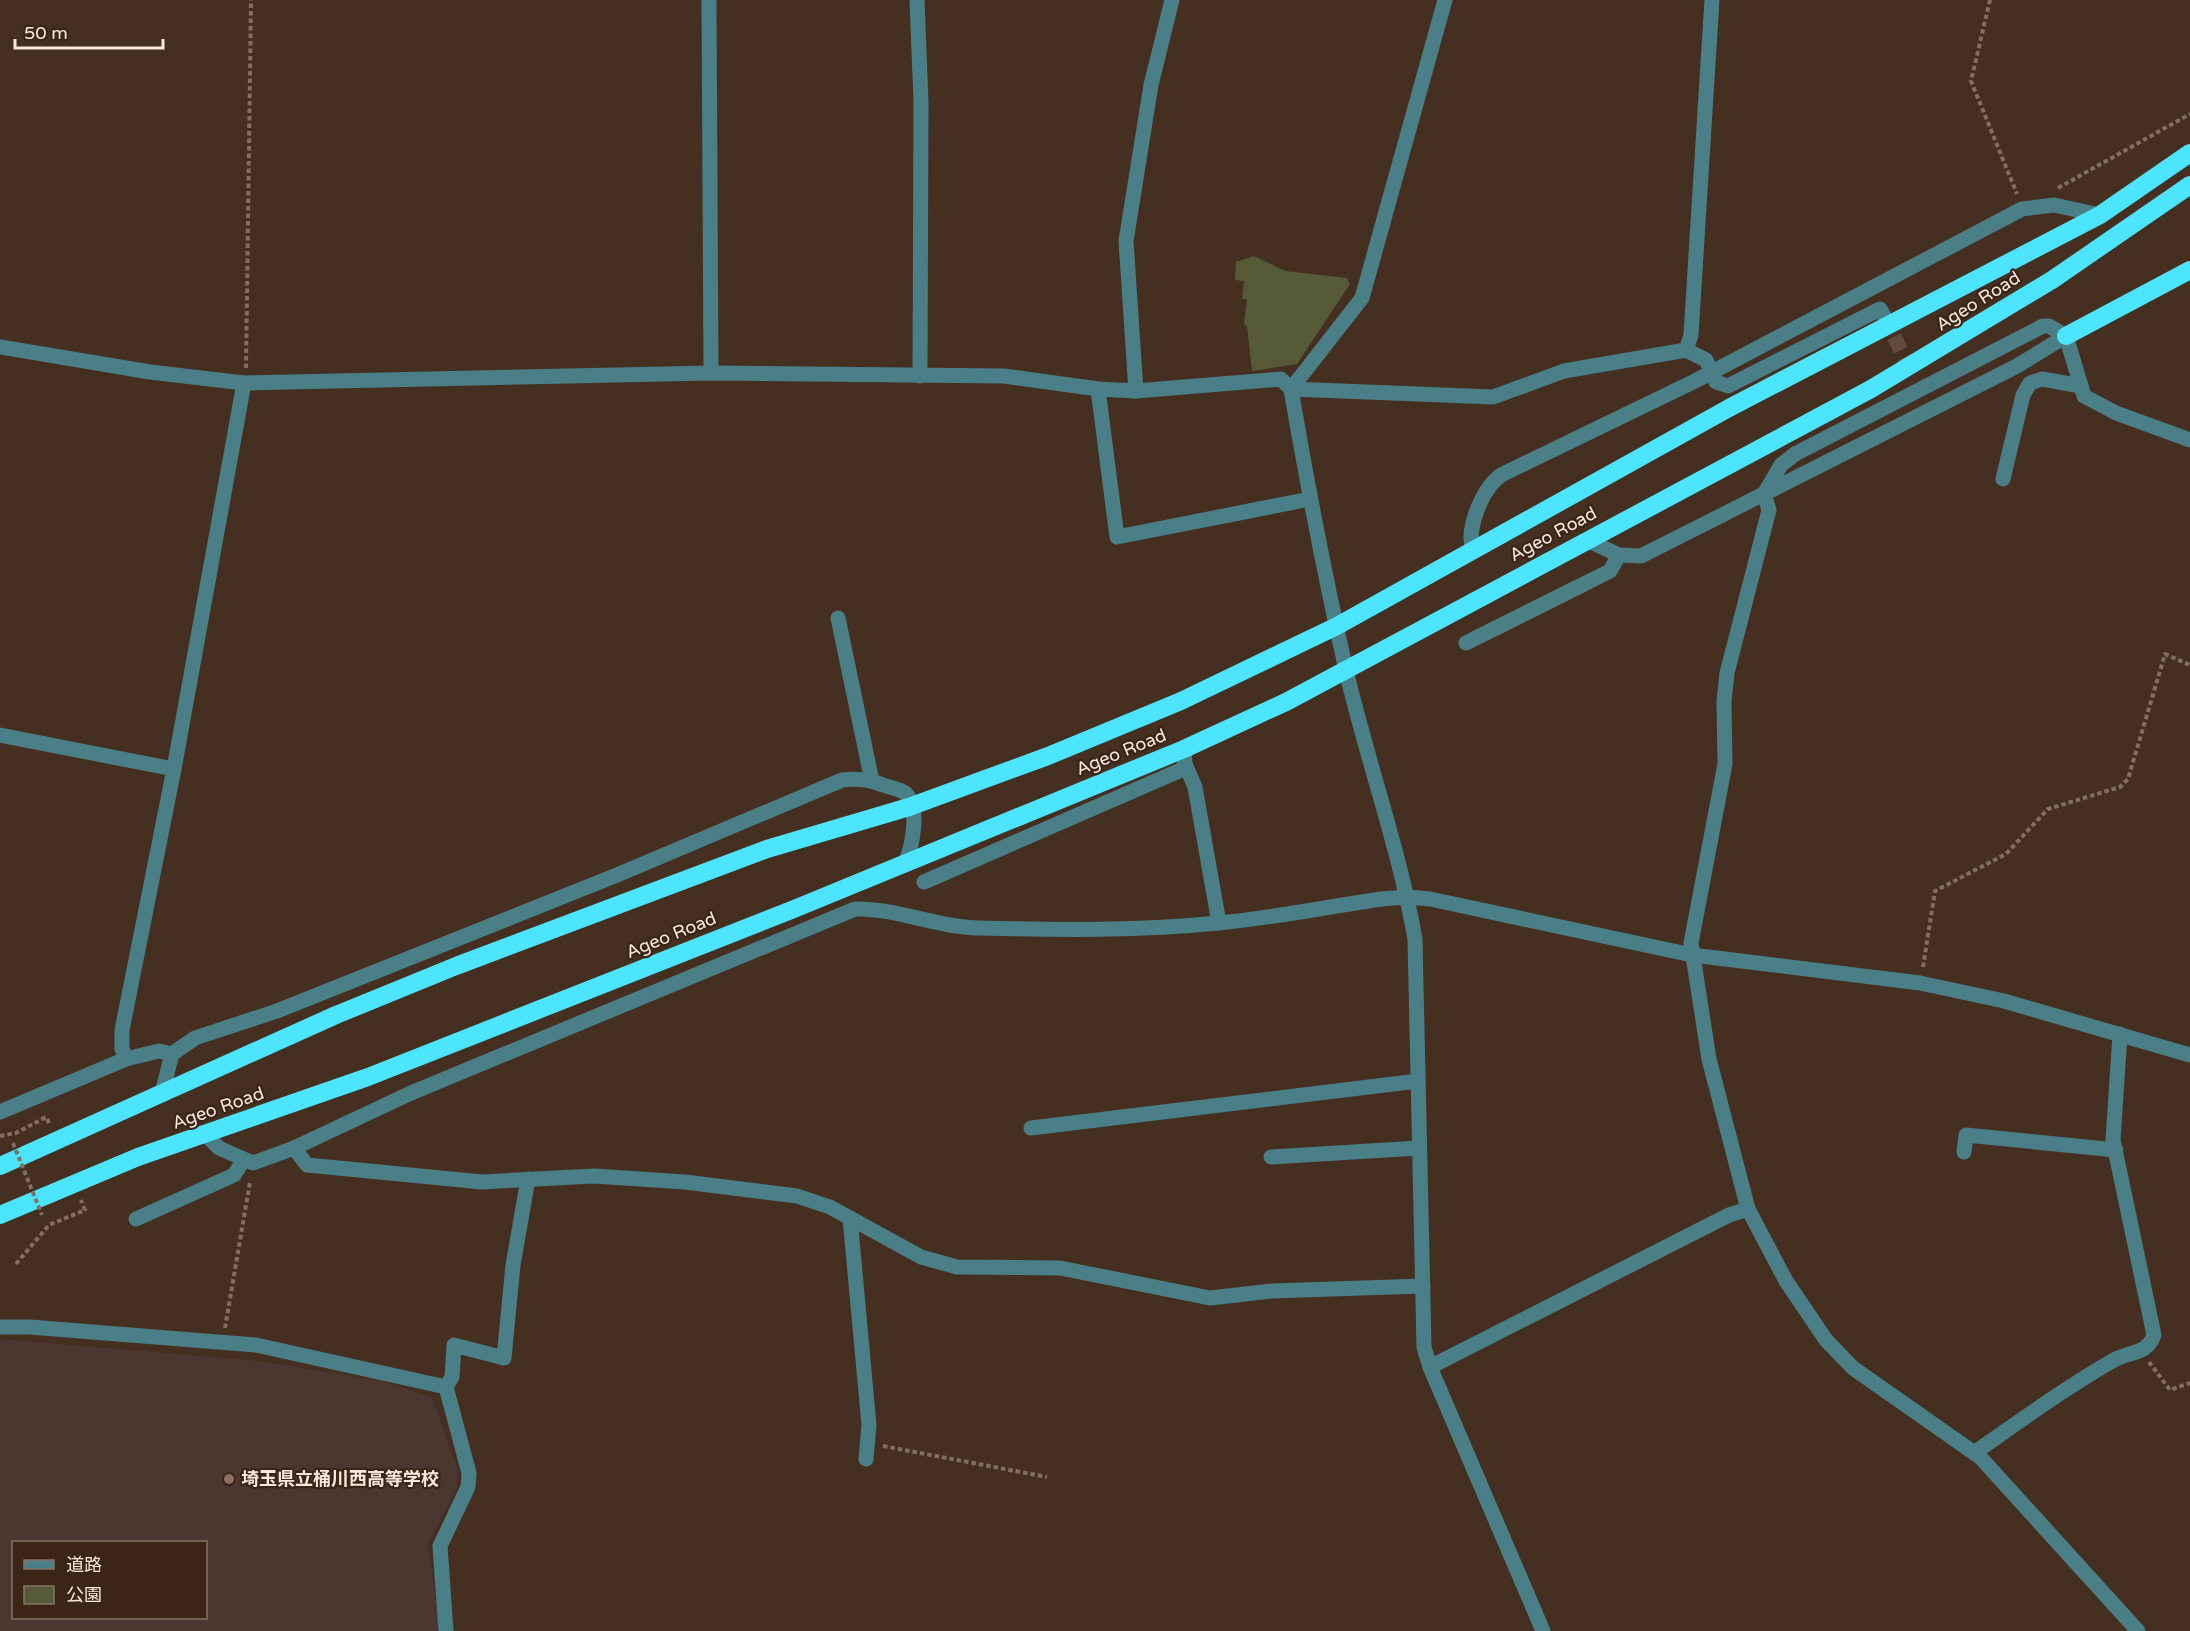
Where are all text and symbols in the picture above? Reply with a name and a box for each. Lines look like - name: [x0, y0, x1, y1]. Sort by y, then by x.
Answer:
- scale bar: [15, 12, 164, 50]
- text: 50 m: [24, 22, 68, 44]
- street label: Ageo Road: [1932, 266, 2024, 336]
- street label: Ageo Road: [1506, 502, 1600, 566]
- street label: Ageo Road: [1073, 724, 1169, 780]
- street label: Ageo Road: [623, 907, 719, 963]
- street label: Ageo Road: [169, 1082, 267, 1134]
- place label: 埼玉県立桶川西高等学校: [241, 1468, 439, 1490]
- marker: 埼玉県立桶川西高等学校: [222, 1472, 236, 1486]
- legend: [12, 1541, 207, 1619]
- text: 道路: [66, 1554, 102, 1576]
- text: 公園: [66, 1584, 102, 1606]

